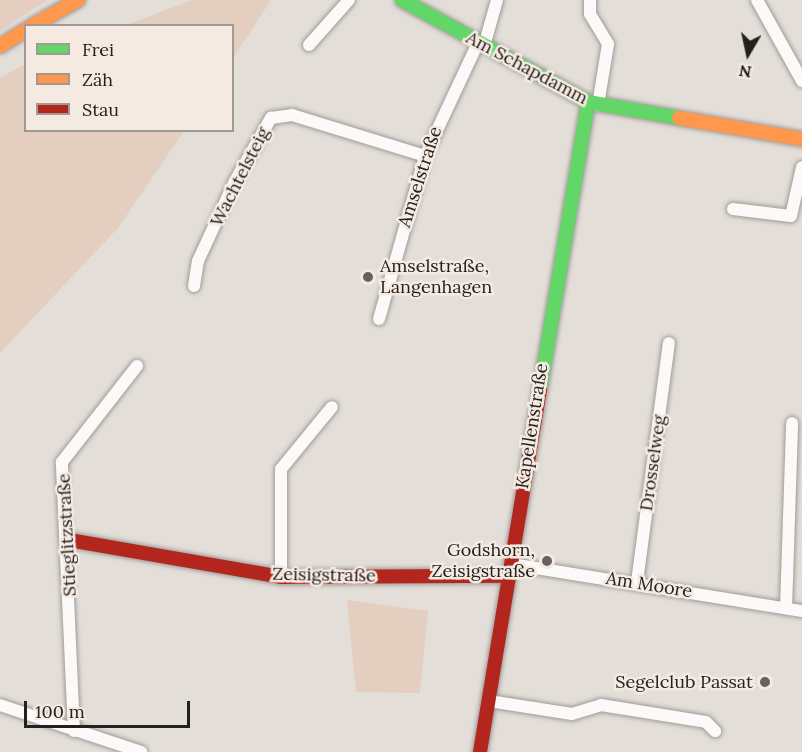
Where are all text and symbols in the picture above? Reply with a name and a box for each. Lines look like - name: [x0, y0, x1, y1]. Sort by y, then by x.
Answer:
- legend: [24, 24, 234, 132]
- north arrow: [718, 24, 778, 84]
- street label: Am Schapdamm: [462, 27, 592, 109]
- text: Frei: [82, 38, 114, 61]
- text: N: [738, 61, 753, 83]
- text: Zäh: [82, 68, 113, 91]
- text: Stau: [82, 98, 119, 121]
- street label: Wachtelsteig: [206, 124, 274, 230]
- street label: Amselstraße: [394, 124, 446, 230]
- place label: Amselstraße, Langenhagen: [380, 256, 492, 298]
- marker: Amselstraße, Langenhagen: [361, 270, 375, 284]
- street label: Kapellenstraße: [511, 362, 553, 490]
- street label: Drosselweg: [636, 414, 670, 512]
- street label: Stieglitzstraße: [53, 473, 81, 597]
- place label: Godshorn, Zeisigstraße: [432, 540, 535, 582]
- marker: Godshorn, Zeisigstraße: [540, 554, 554, 568]
- street label: Zeisigstraße: [272, 563, 376, 587]
- street label: Am Moore: [604, 568, 694, 602]
- place label: Segelclub Passat: [615, 671, 753, 693]
- marker: Segelclub Passat: [758, 675, 772, 689]
- scale bar: [27, 689, 194, 727]
- text: 100 m: [35, 700, 85, 723]

